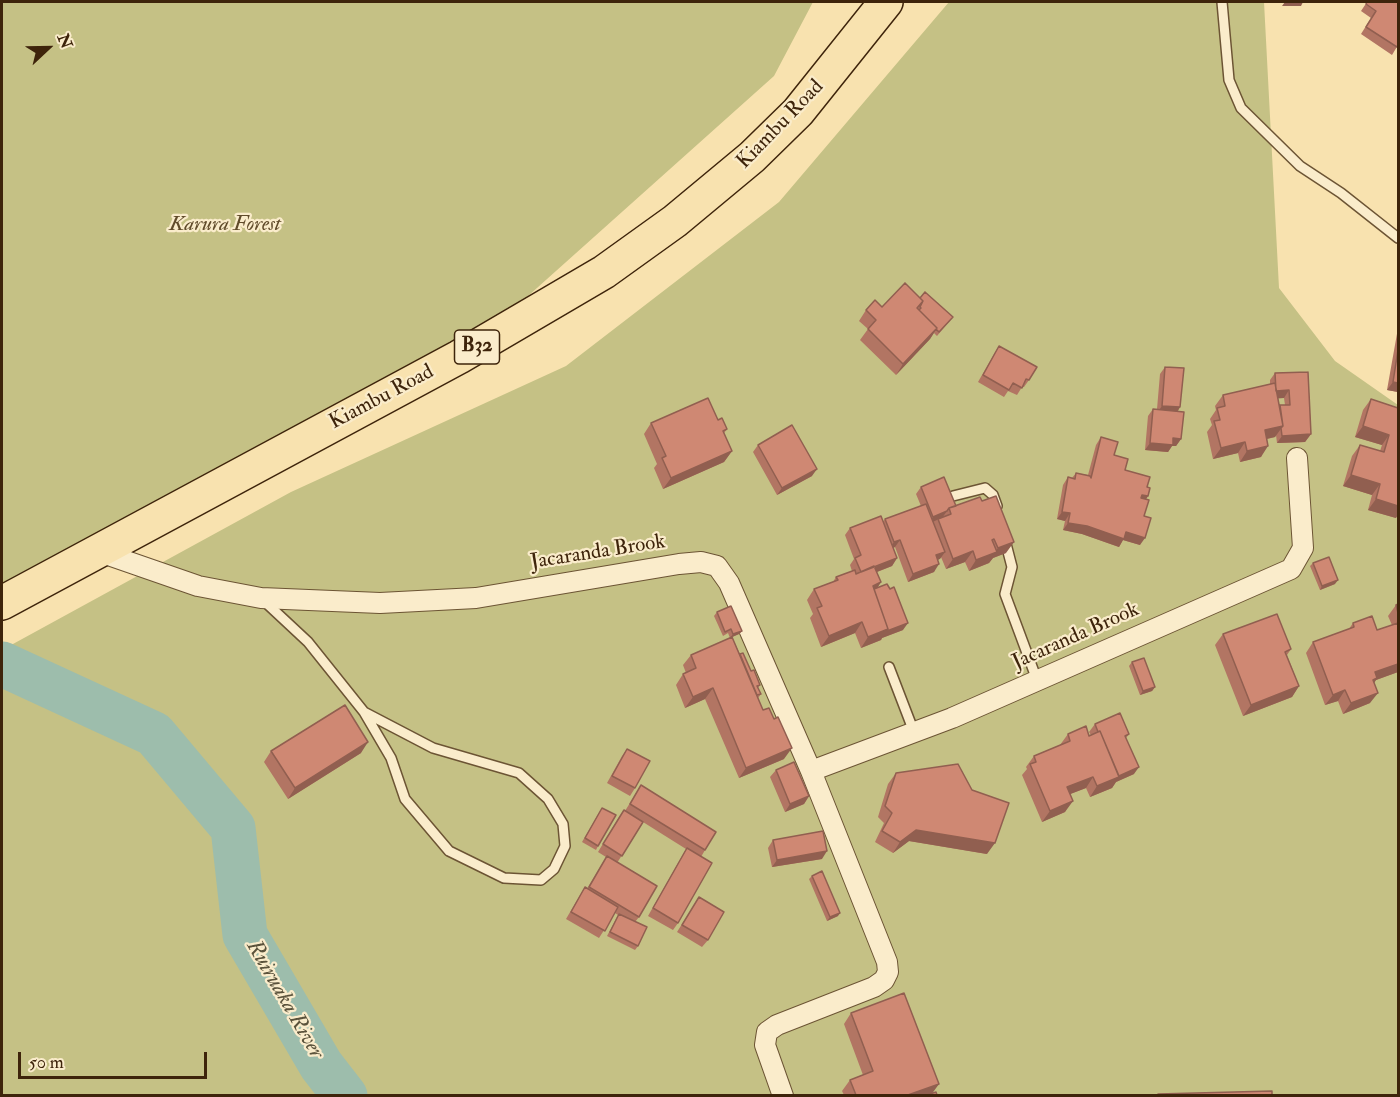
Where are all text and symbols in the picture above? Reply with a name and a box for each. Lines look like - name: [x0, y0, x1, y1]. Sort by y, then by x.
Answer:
- north arrow: [18, 18, 78, 78]
- text: N: [53, 31, 77, 52]
- street label: Kiambu Road: [732, 75, 830, 175]
- park label: Karura Forest: [169, 212, 281, 238]
- road number: B32: [454, 330, 500, 364]
- street label: Kiambu Road: [326, 360, 438, 436]
- street label: Jacaranda Brook: [529, 530, 667, 576]
- street label: Jacaranda Brook: [1009, 598, 1143, 676]
- water label: Ruiruaka River: [239, 936, 329, 1064]
- scale bar: [21, 1040, 210, 1078]
- text: 50 m: [29, 1051, 64, 1074]

